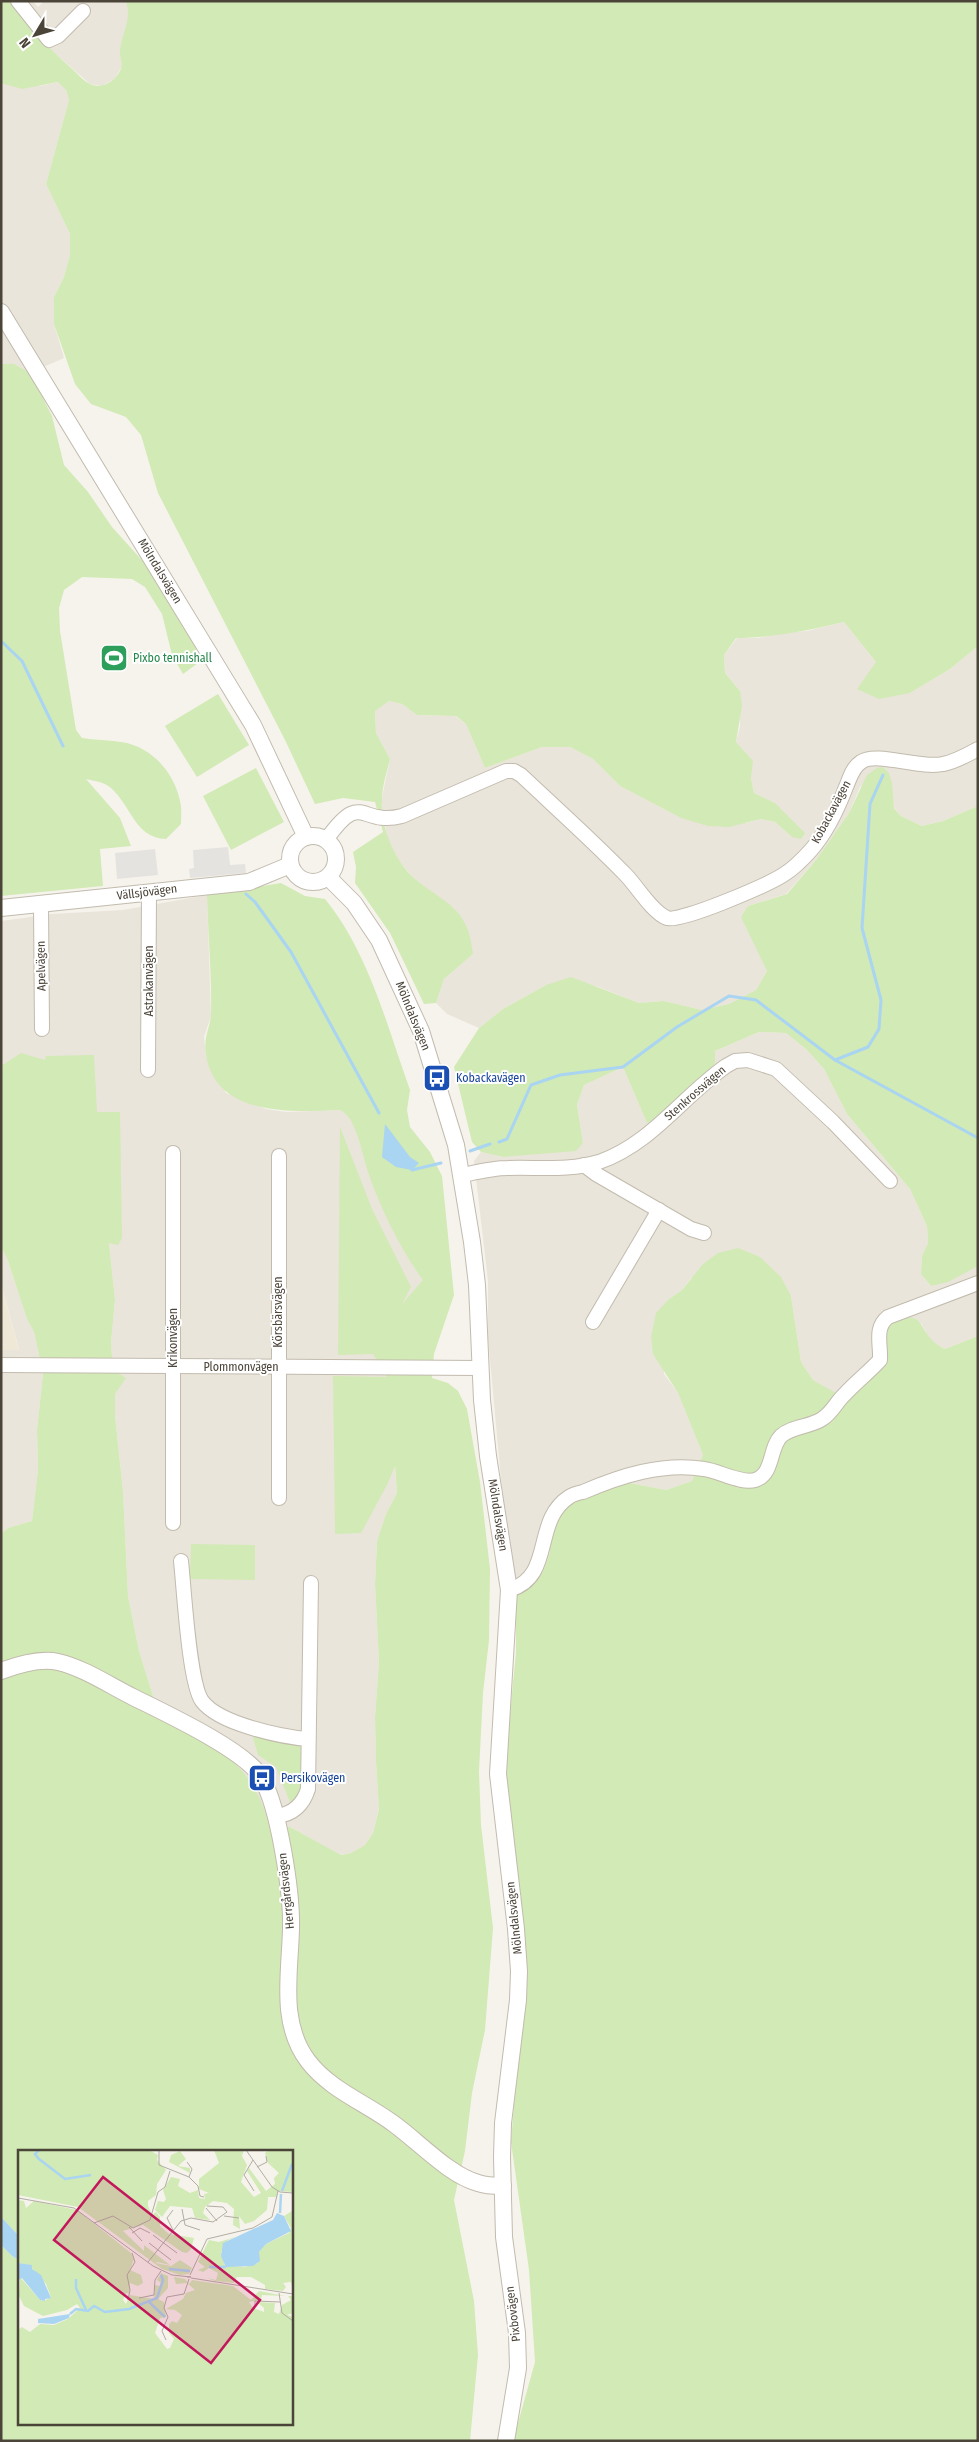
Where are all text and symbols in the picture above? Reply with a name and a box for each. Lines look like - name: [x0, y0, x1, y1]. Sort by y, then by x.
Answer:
- north arrow: [10, 10, 60, 60]
- text: N: [16, 34, 34, 51]
- street label: Mölndalsvägen: [135, 536, 185, 606]
- sports icon: Pixbo tennishall: [99, 643, 129, 673]
- place label: Pixbo tennishall: [133, 651, 212, 665]
- street label: Kobackavägen: [808, 778, 854, 846]
- street label: Vällsjövägen: [116, 881, 178, 903]
- street label: Apelvägen: [34, 941, 48, 991]
- street label: Astrakanvägen: [142, 945, 156, 1017]
- street label: Mölndalsvägen: [393, 979, 433, 1053]
- bus stop icon: Kobackavägen: [422, 1063, 452, 1093]
- street label: Stenkrossvägen: [662, 1063, 728, 1123]
- place label: Kobackavägen: [456, 1071, 526, 1085]
- street label: Körsbärsvägen: [271, 1276, 285, 1348]
- street label: Krikonvägen: [166, 1308, 180, 1368]
- street label: Plommonvägen: [203, 1360, 279, 1374]
- street label: Mölndalsvägen: [485, 1478, 511, 1552]
- bus stop icon: Persikovägen: [247, 1763, 277, 1793]
- place label: Persikovägen: [281, 1771, 345, 1785]
- street label: Herrgårdsvägen: [275, 1852, 297, 1930]
- street label: Mölndalsvägen: [503, 1881, 525, 1955]
- inset map: [18, 2150, 292, 2424]
- street label: Pixbovägen: [503, 2285, 523, 2343]

